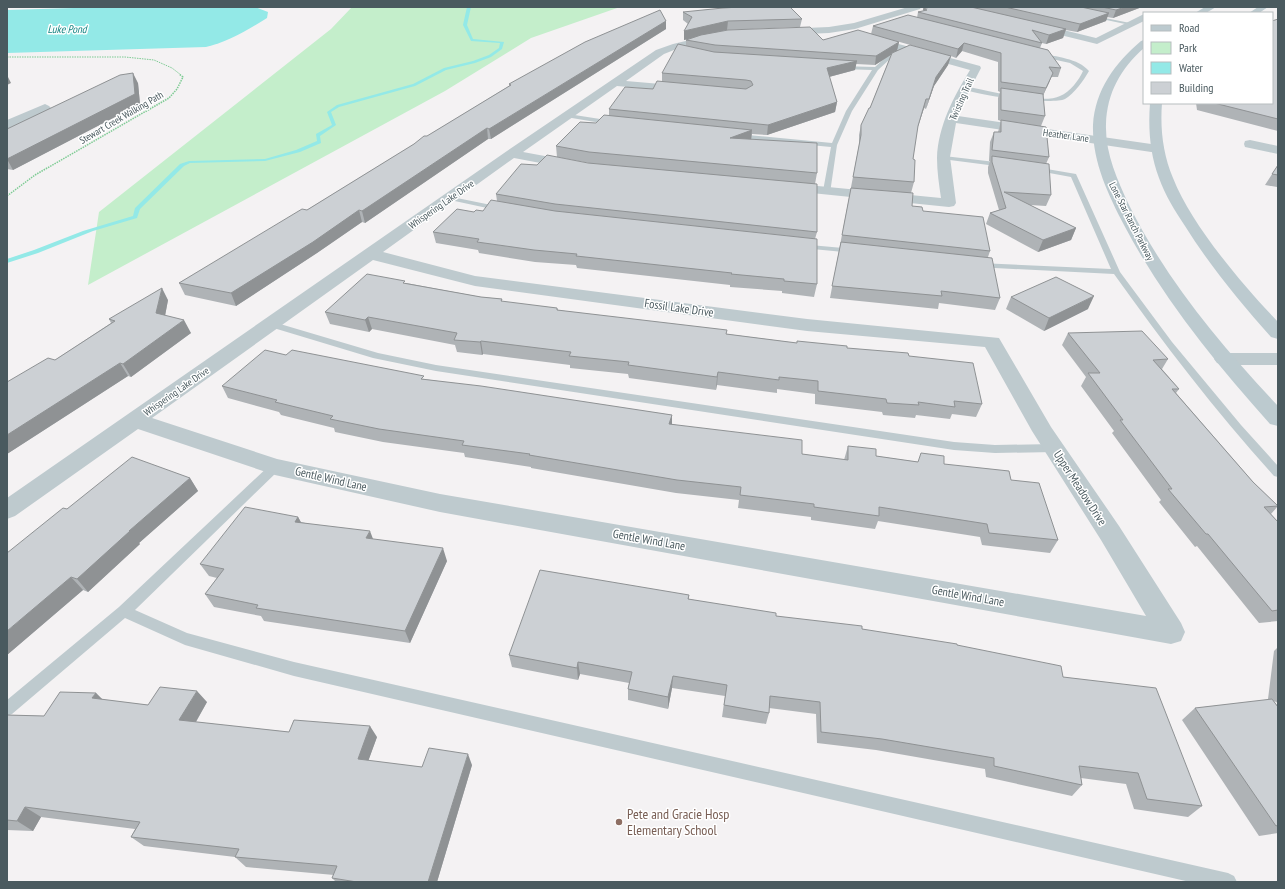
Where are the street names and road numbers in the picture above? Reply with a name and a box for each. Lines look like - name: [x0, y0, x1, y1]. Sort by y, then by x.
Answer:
- street label: Twisting Trail: [946, 75, 977, 123]
- street label: Stewart Creek Walking Path: [77, 88, 166, 147]
- street label: Heather Lane: [1042, 126, 1090, 145]
- street label: Whispering Lake Drive: [406, 177, 477, 232]
- street label: Lone Star Ranch Parkway: [1106, 180, 1157, 263]
- street label: Fossil Lake Drive: [644, 295, 715, 320]
- street label: Whispering Lake Drive: [141, 364, 212, 419]
- street label: Upper Meadow Drive: [1051, 447, 1110, 528]
- street label: Gentle Wind Lane: [294, 463, 368, 494]
- street label: Gentle Wind Lane: [612, 526, 686, 553]
- street label: Gentle Wind Lane: [931, 582, 1005, 609]

